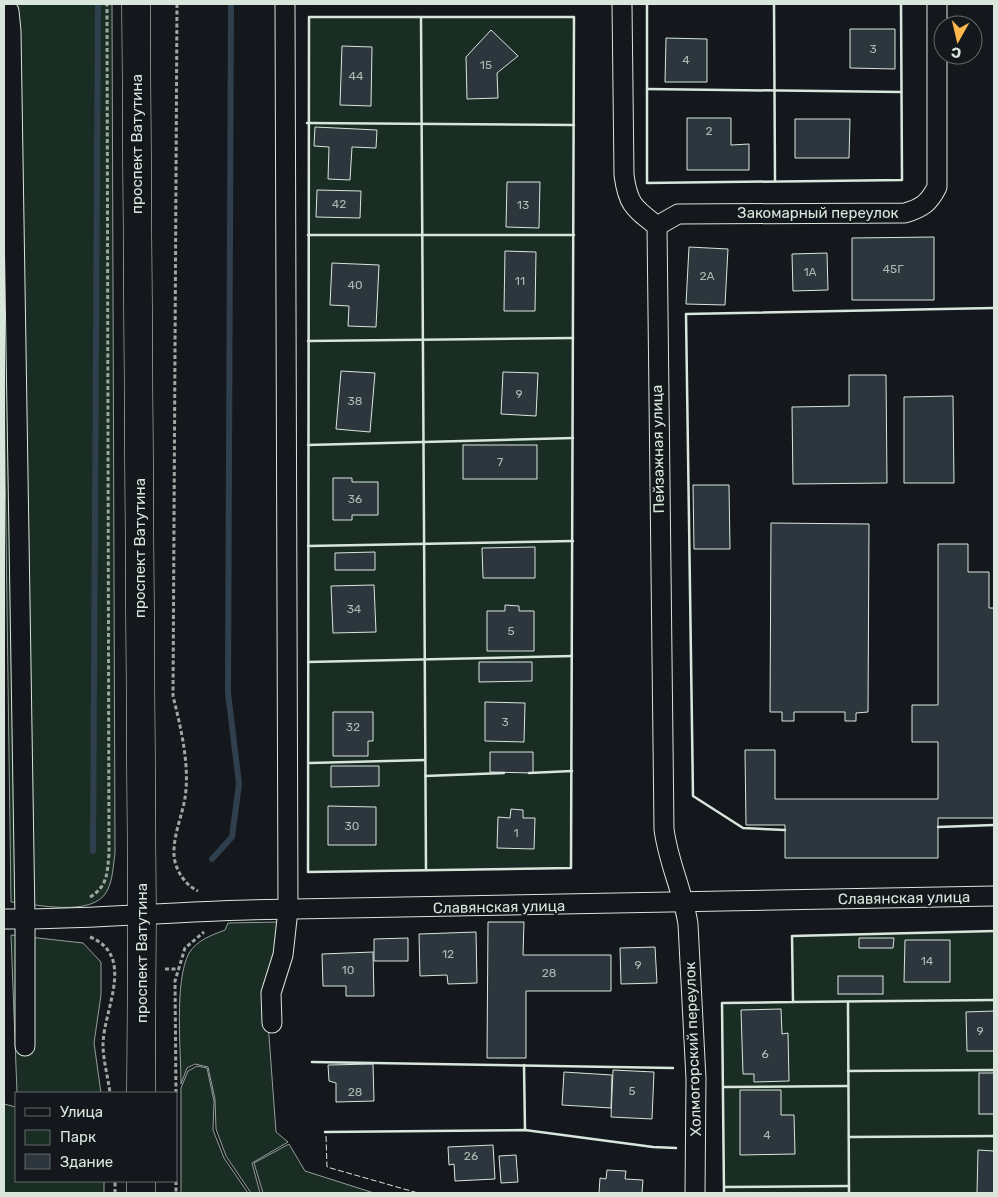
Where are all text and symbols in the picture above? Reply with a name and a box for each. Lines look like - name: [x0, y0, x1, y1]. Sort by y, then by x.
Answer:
- north arrow: [933, 15, 983, 65]
- house number: 3: [869, 42, 877, 56]
- text: С: [950, 43, 962, 61]
- house number: 4: [682, 53, 690, 67]
- house number: 15: [480, 58, 492, 72]
- house number: 44: [349, 69, 364, 83]
- street label: проспект Ватутина: [128, 74, 146, 214]
- house number: 2: [705, 124, 713, 138]
- house number: 42: [332, 197, 346, 211]
- house number: 13: [517, 198, 529, 212]
- street label: Закомарный переулок: [737, 204, 899, 222]
- house number: 45Г: [883, 262, 904, 276]
- house number: 1А: [803, 265, 817, 279]
- house number: 2А: [699, 269, 715, 283]
- house number: 11: [515, 274, 525, 288]
- house number: 40: [347, 278, 363, 292]
- street label: Пейзажная улица: [648, 385, 668, 513]
- house number: 9: [515, 387, 523, 401]
- house number: 38: [348, 394, 362, 408]
- house number: 7: [497, 455, 503, 469]
- street label: проспект Ватутина: [131, 478, 149, 618]
- house number: 36: [348, 492, 362, 506]
- house number: 34: [347, 602, 362, 616]
- house number: 5: [507, 624, 515, 638]
- house number: 3: [501, 715, 509, 729]
- house number: 32: [346, 720, 360, 734]
- house number: 30: [345, 819, 359, 833]
- house number: 1: [513, 826, 519, 840]
- street label: проспект Ватутина: [133, 883, 151, 1023]
- street label: Славянская улица: [838, 888, 970, 908]
- street label: Славянская улица: [433, 897, 565, 917]
- house number: 12: [442, 947, 454, 961]
- house number: 14: [921, 954, 934, 968]
- house number: 9: [634, 958, 642, 972]
- street label: Холмогорский переулок: [681, 961, 705, 1137]
- house number: 10: [342, 963, 354, 977]
- house number: 28: [542, 966, 556, 980]
- house number: 9: [976, 1024, 984, 1038]
- house number: 6: [761, 1047, 769, 1061]
- house number: 5: [628, 1084, 636, 1098]
- house number: 28: [348, 1085, 362, 1099]
- legend: [15, 1092, 178, 1182]
- text: Улица: [60, 1103, 103, 1121]
- text: Парк: [60, 1128, 96, 1146]
- house number: 4: [763, 1128, 771, 1142]
- house number: 26: [464, 1149, 478, 1163]
- text: Здание: [60, 1153, 113, 1171]

